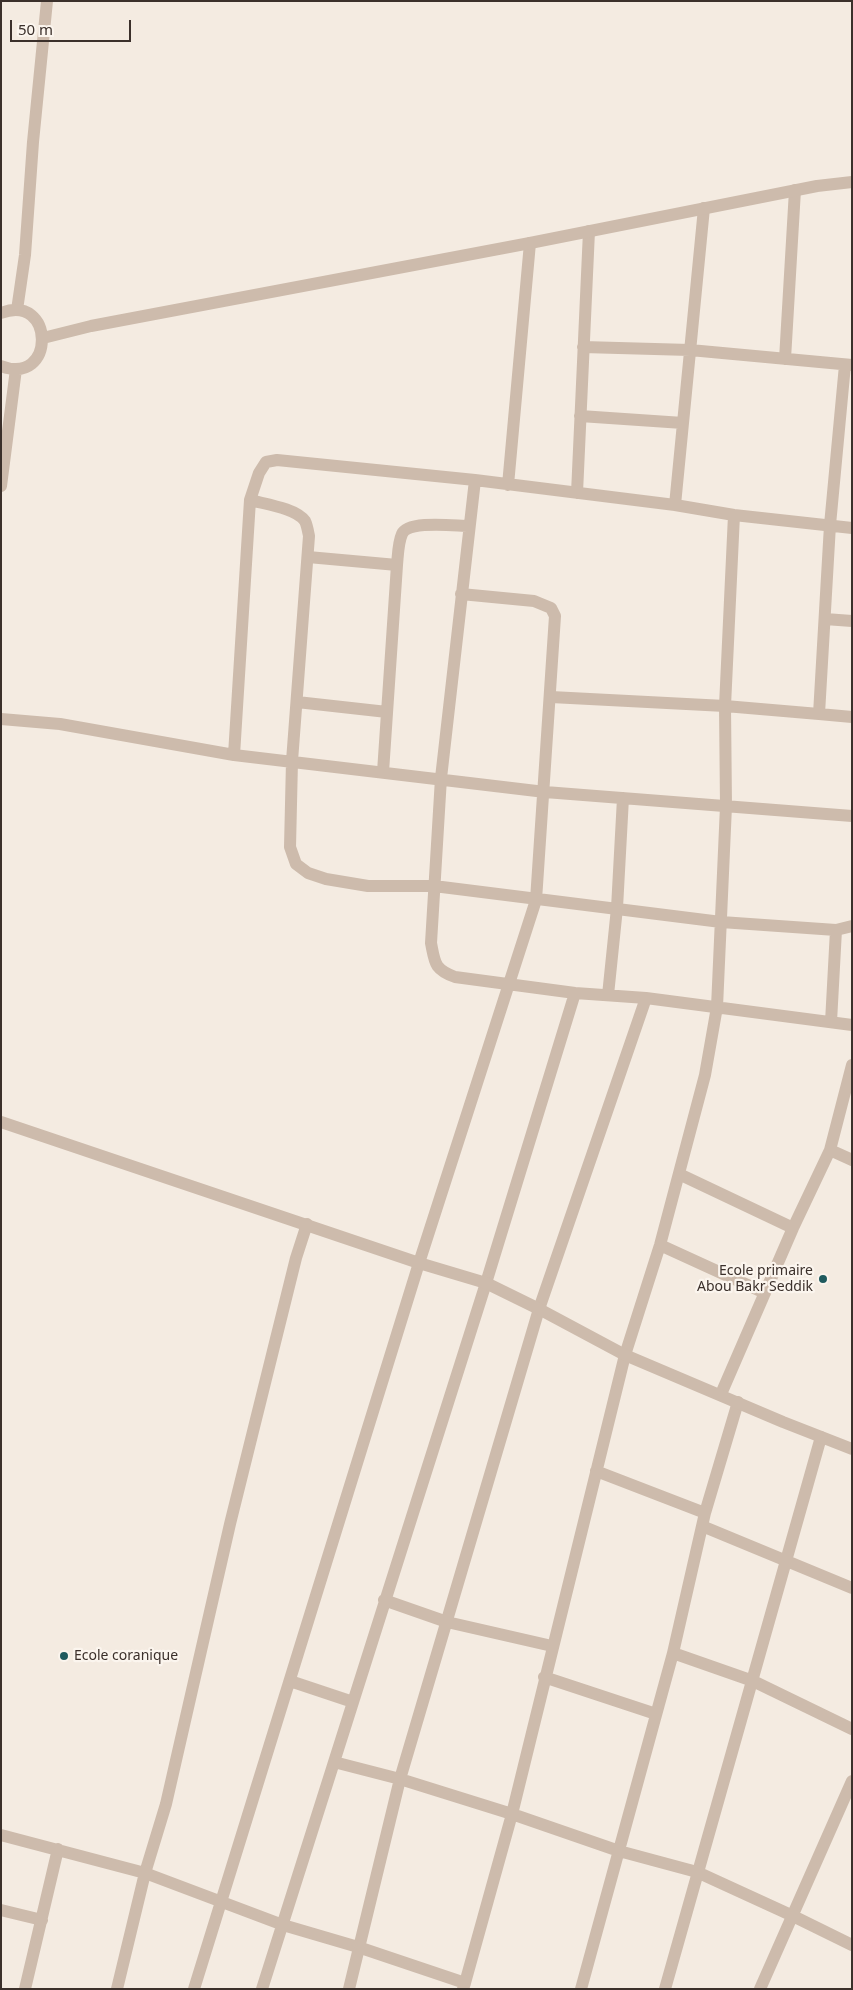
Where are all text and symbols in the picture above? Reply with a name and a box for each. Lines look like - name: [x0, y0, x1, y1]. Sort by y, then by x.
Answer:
- scale bar: [12, 10, 134, 42]
- text: 50 m: [18, 19, 53, 39]
- place label: Ecole primaire Abou Bakr Seddik: [697, 1263, 813, 1295]
- marker: Ecole primaire Abou Bakr Seddik: [817, 1273, 829, 1285]
- place label: Ecole coranique: [74, 1648, 178, 1664]
- marker: Ecole coranique: [58, 1650, 70, 1662]

